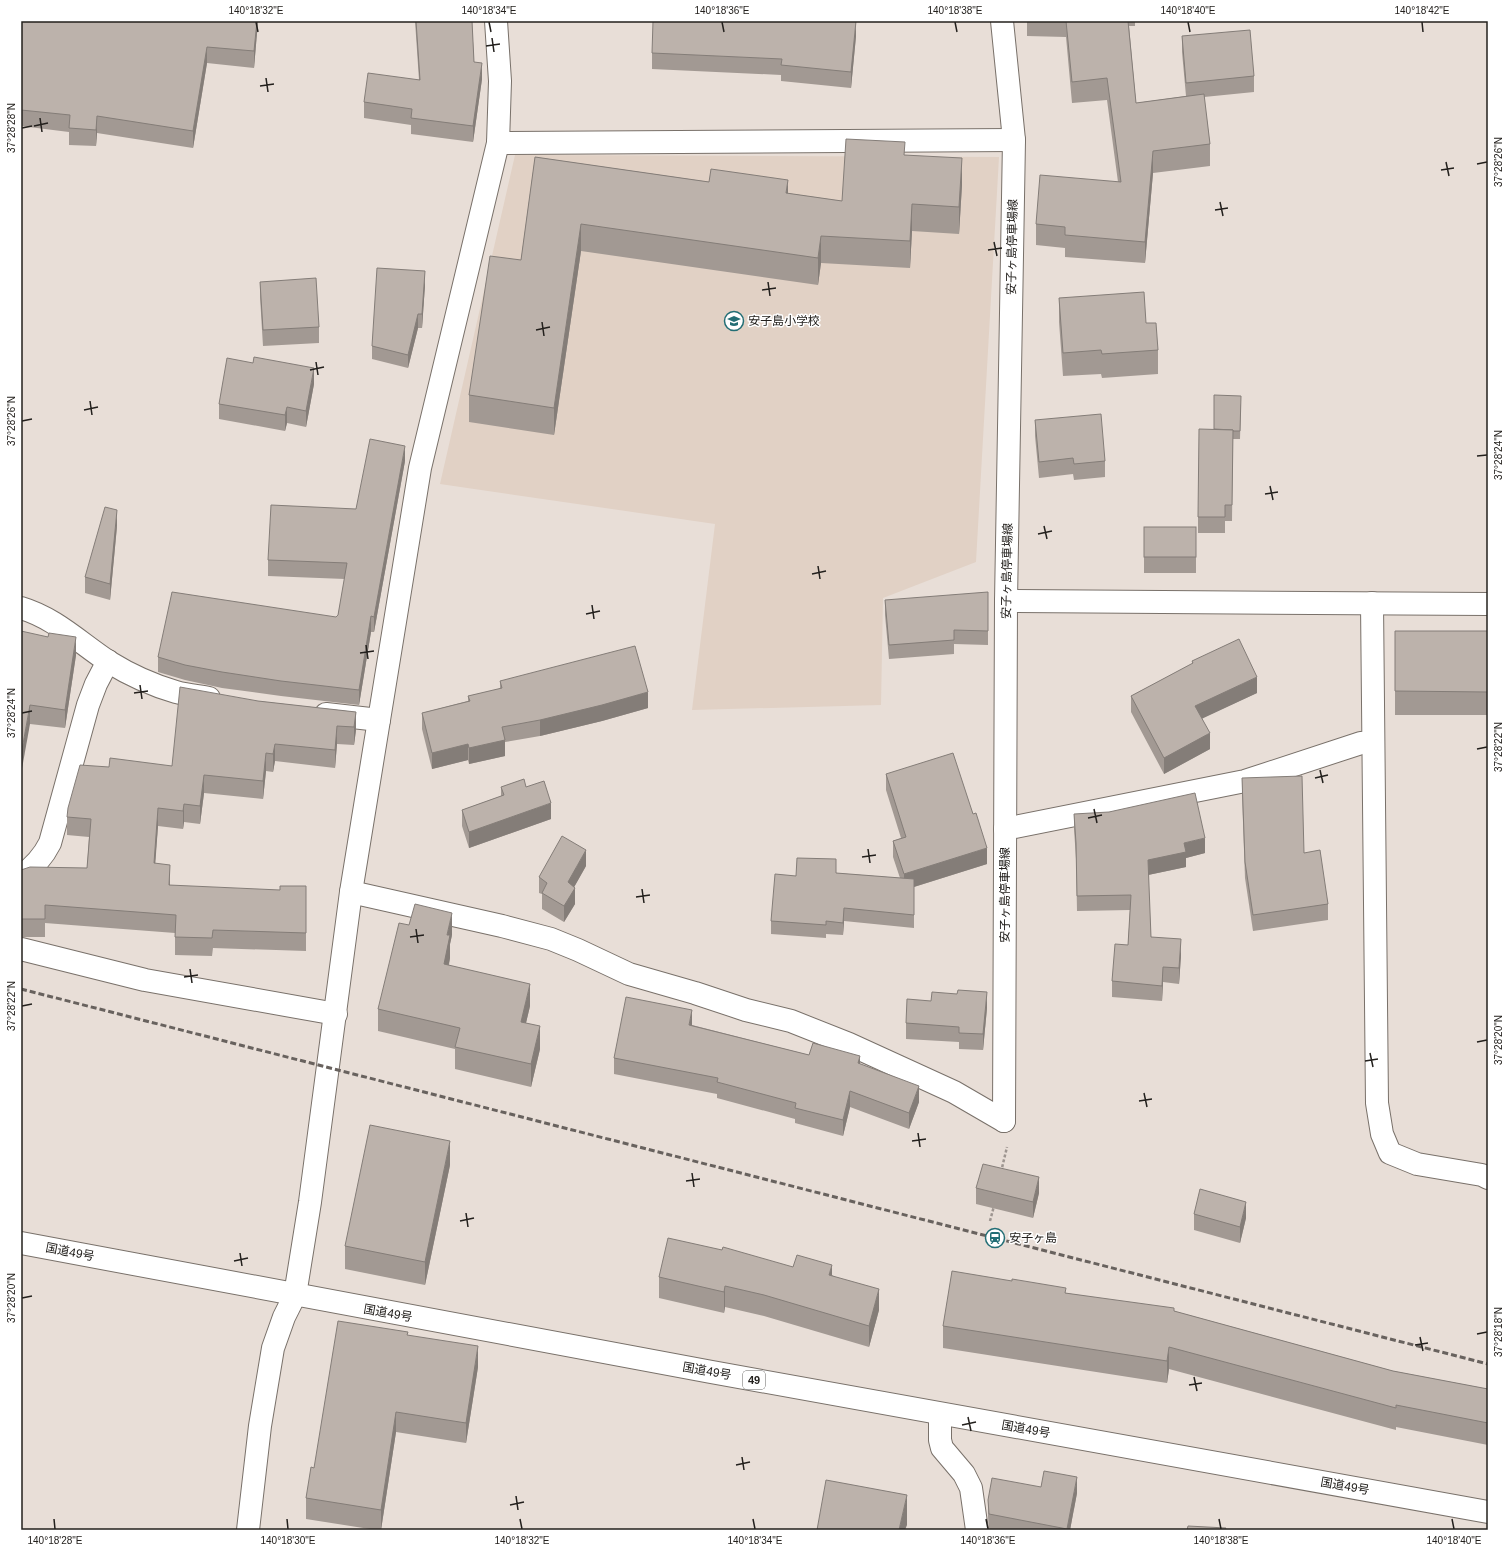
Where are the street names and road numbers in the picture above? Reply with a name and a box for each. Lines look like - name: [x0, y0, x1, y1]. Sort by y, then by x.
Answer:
- street label: 安子ヶ島停車場線: [1004, 199, 1020, 295]
- street label: 安子ヶ島停車場線: [999, 523, 1015, 619]
- street label: 安子ヶ島停車場線: [998, 847, 1012, 943]
- street label: 国道49号: [44, 1240, 96, 1264]
- street label: 国道49号: [362, 1302, 414, 1324]
- street label: 国道49号: [681, 1360, 733, 1382]
- road number: 49: [743, 1371, 765, 1389]
- street label: 国道49号: [1000, 1418, 1052, 1440]
- street label: 国道49号: [1319, 1475, 1371, 1497]

